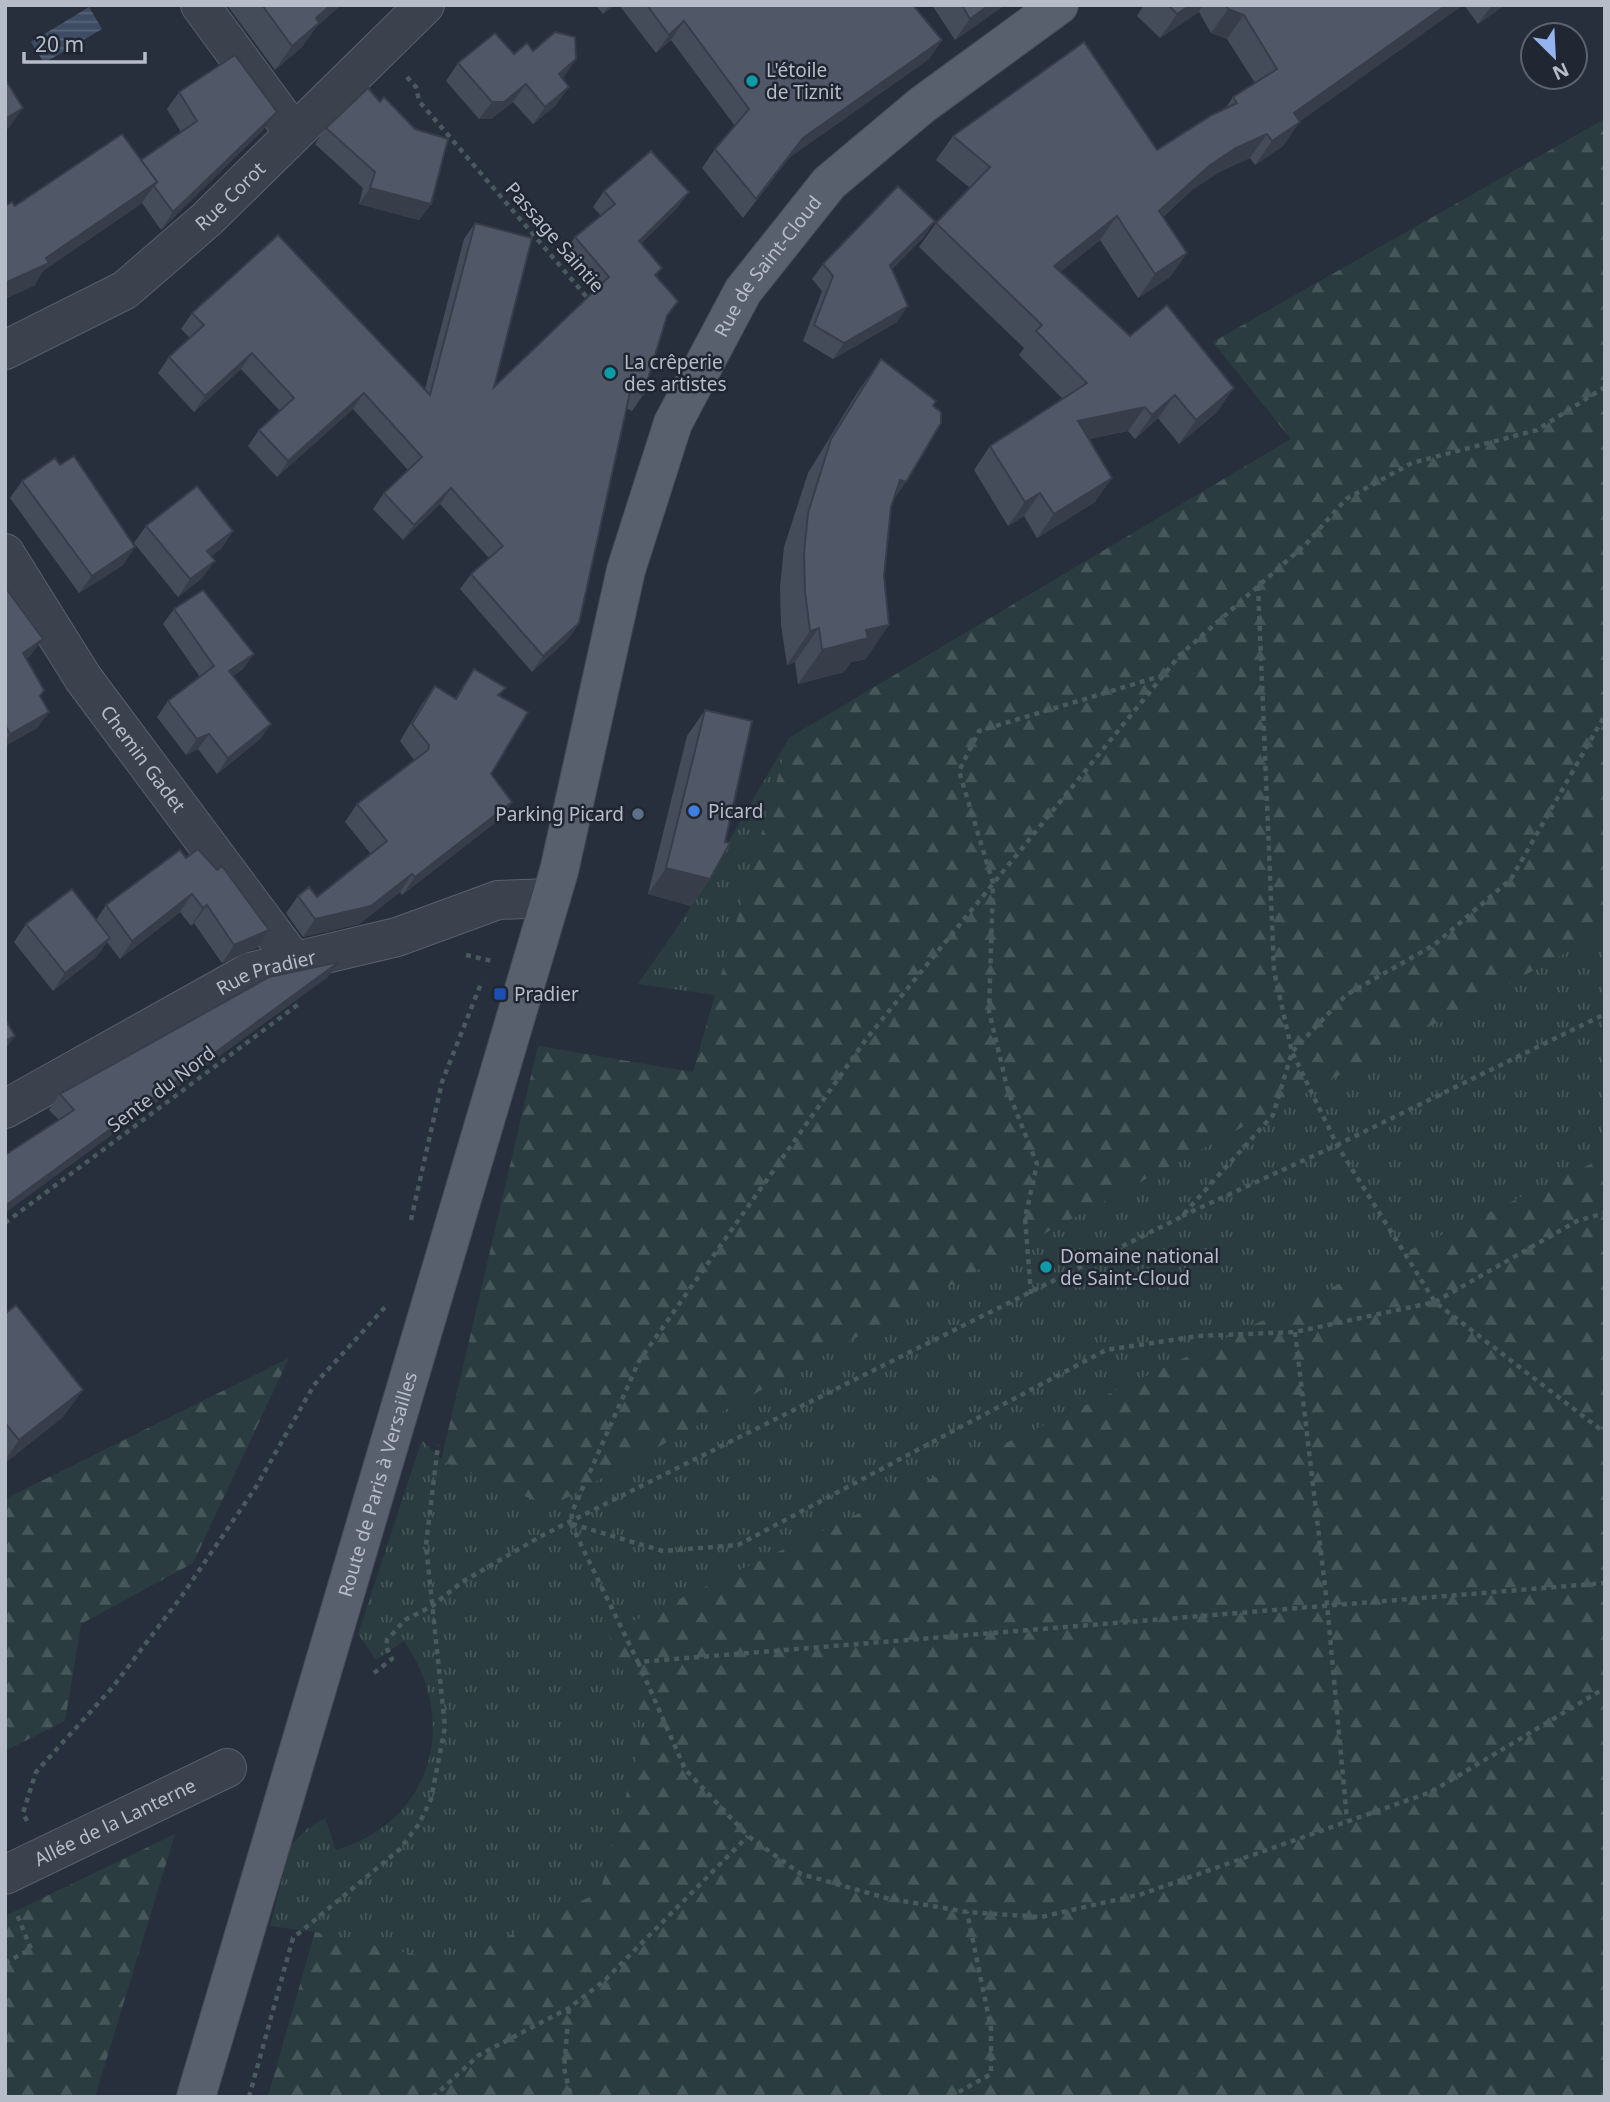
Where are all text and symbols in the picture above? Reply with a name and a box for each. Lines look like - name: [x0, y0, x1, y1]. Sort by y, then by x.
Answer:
- scale bar: [24, 21, 145, 65]
- north arrow: [1519, 21, 1589, 91]
- text: 20 m: [35, 30, 84, 58]
- place label: L'étoile de Tiznit: [766, 57, 841, 105]
- text: N: [1549, 57, 1573, 87]
- marker: L'étoile de Tiznit: [744, 73, 760, 89]
- street label: Rue Corot: [189, 156, 271, 237]
- street label: Passage Saintie: [500, 176, 610, 298]
- street label: Rue de Saint-Cloud: [708, 190, 827, 342]
- place label: La crêperie des artistes: [624, 349, 727, 397]
- marker: La crêperie des artistes: [602, 365, 618, 381]
- street label: Chemin Gadet: [95, 700, 192, 818]
- place label: Picard: [708, 798, 763, 824]
- place label: Parking Picard: [495, 801, 624, 827]
- marker: Picard: [686, 803, 702, 819]
- marker: Parking Picard: [630, 806, 646, 822]
- street label: Rue Pradier: [212, 944, 319, 1001]
- place label: Pradier: [514, 981, 579, 1007]
- marker: Pradier: [492, 986, 508, 1002]
- street label: Sente du Nord: [102, 1040, 220, 1138]
- place label: Domaine national de Saint-Cloud: [1060, 1243, 1219, 1291]
- marker: Domaine national de Saint-Cloud: [1038, 1259, 1054, 1275]
- street label: Route de Paris à Versailles: [332, 1369, 423, 1600]
- street label: Allée de la Lanterne: [30, 1772, 200, 1872]

